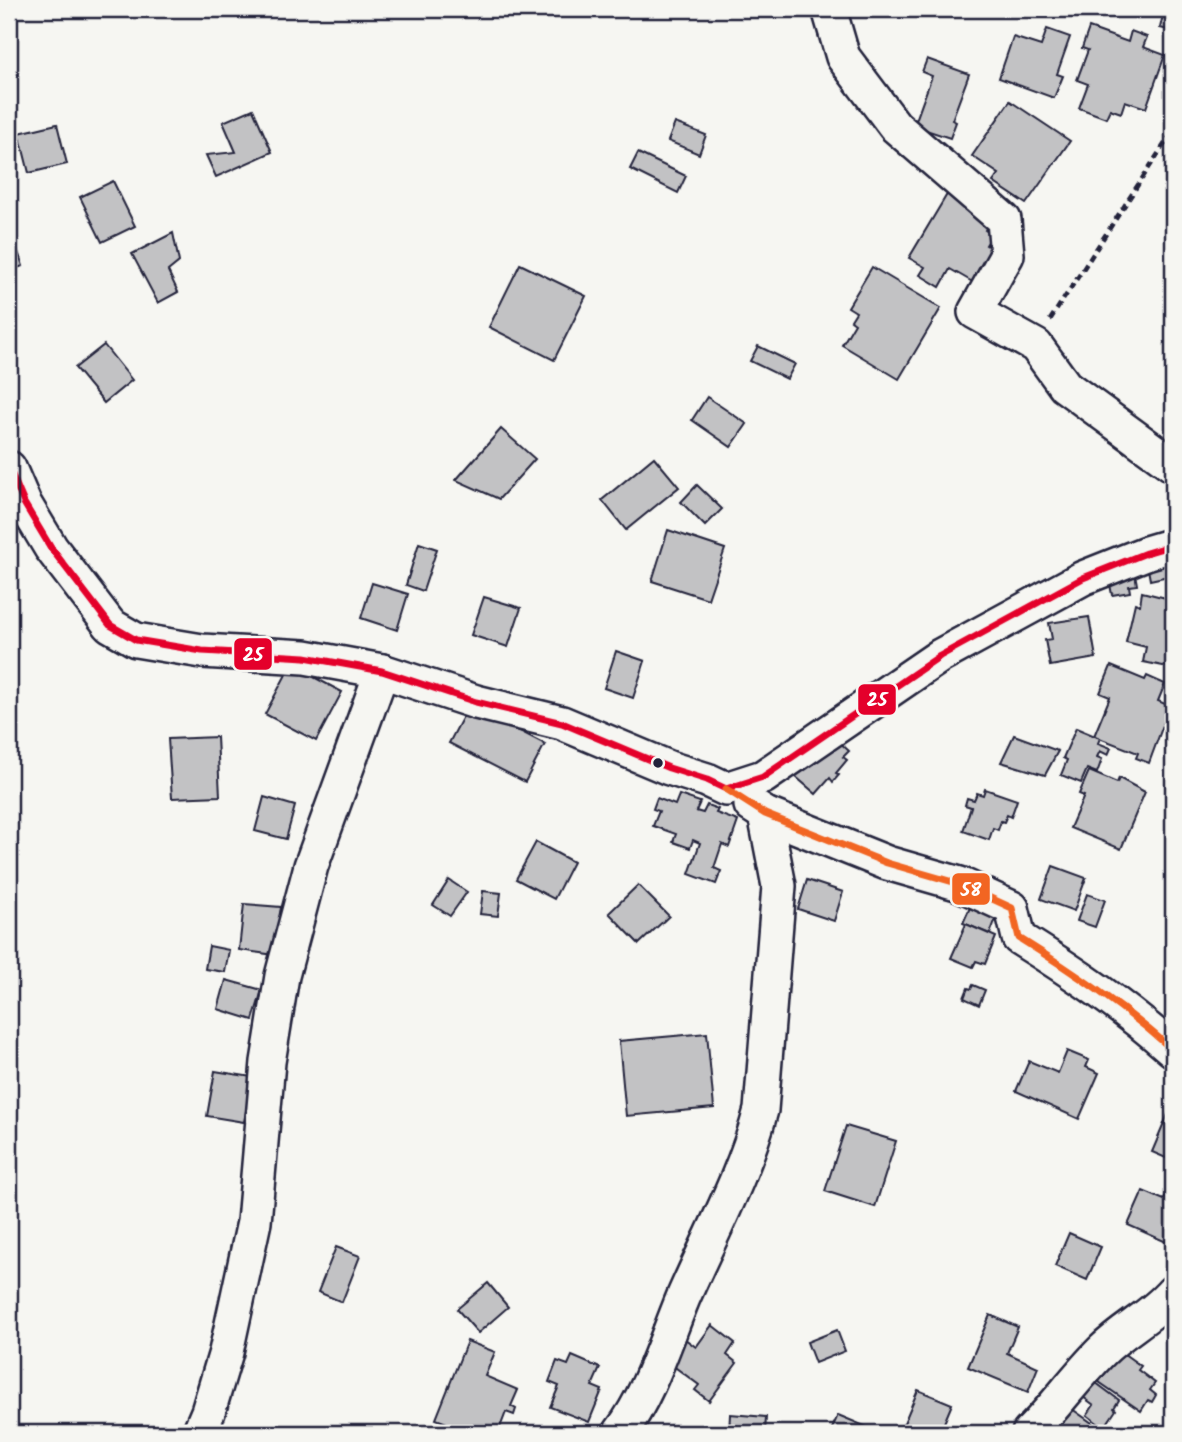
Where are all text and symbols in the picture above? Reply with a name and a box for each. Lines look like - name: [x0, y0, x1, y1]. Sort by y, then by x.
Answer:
- line badge: 25: [233, 637, 273, 671]
- text: 25: [243, 641, 265, 671]
- line badge: 25: [857, 683, 897, 716]
- text: 25: [867, 686, 889, 716]
- unlabelled marker: [651, 756, 665, 770]
- line badge: 58: [951, 872, 991, 906]
- text: 58: [960, 876, 982, 906]

